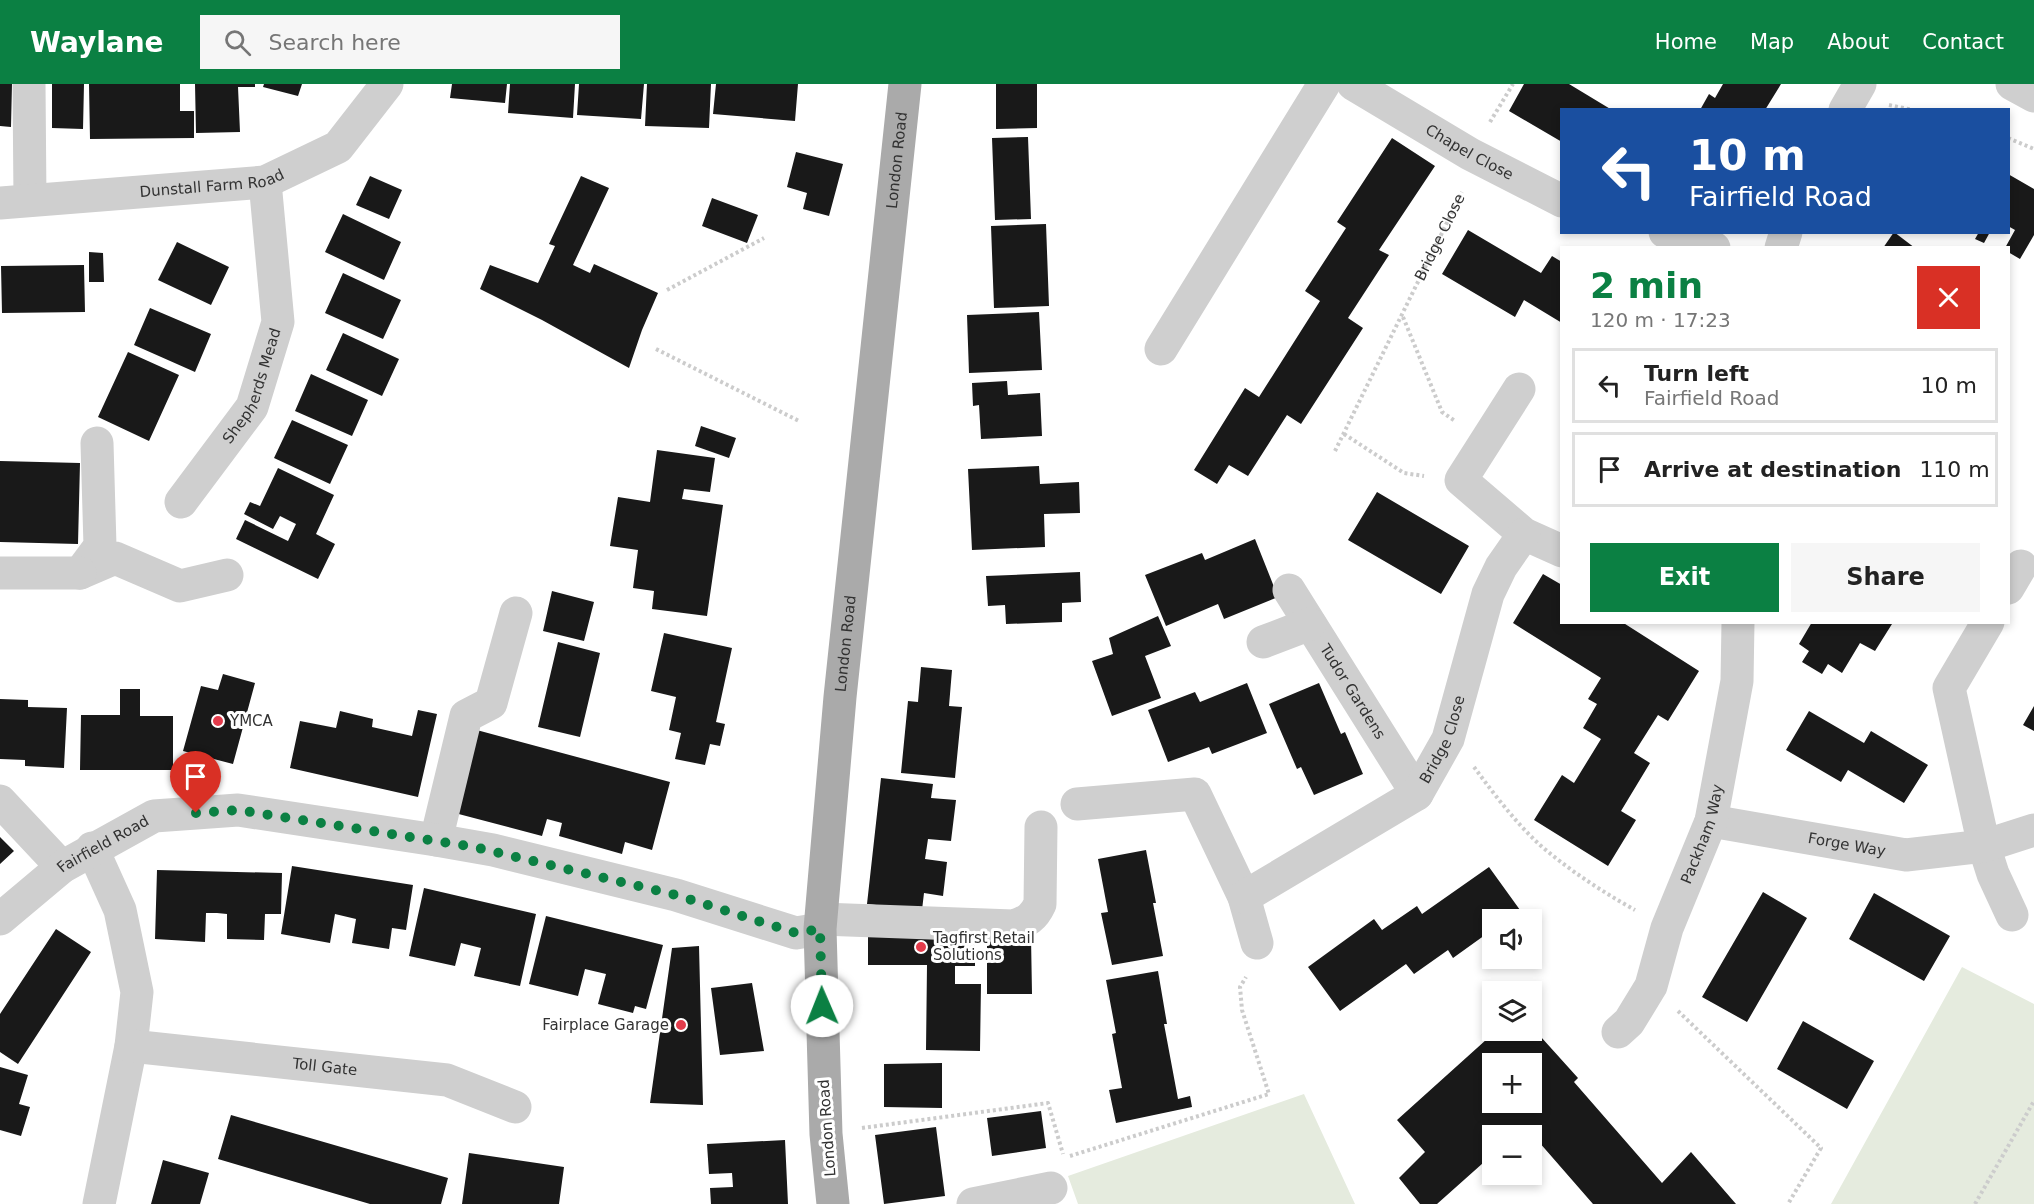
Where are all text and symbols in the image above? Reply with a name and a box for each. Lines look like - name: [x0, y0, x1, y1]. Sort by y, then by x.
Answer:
- search box: [200, 15, 620, 69]
- text: Waylane: [30, 26, 164, 59]
- icon: search: [221, 26, 254, 59]
- text: Search here: [269, 30, 401, 55]
- text: Home: [1655, 30, 1717, 54]
- text: Map: [1750, 30, 1794, 54]
- text: About: [1827, 30, 1889, 54]
- text: Contact: [1922, 30, 2004, 54]
- street label: London Road: [883, 111, 911, 210]
- street label: Chapel Close: [1422, 120, 1516, 184]
- text: 10 m: [1689, 131, 1806, 180]
- icon: left: [1590, 132, 1668, 210]
- street label: Dunstall Farm Road: [139, 165, 287, 201]
- text: Fairfield Road: [1689, 181, 1872, 212]
- street label: Bridge Close: [1411, 191, 1469, 284]
- text: 2 min: [1590, 265, 1703, 306]
- button: close: [1917, 266, 1980, 329]
- text: 120 m · 17:23: [1590, 308, 1731, 332]
- street label: Shepherds Mead: [219, 326, 285, 447]
- text: Turn left: [1644, 361, 1749, 386]
- icon: left: [1593, 369, 1626, 402]
- text: 10 m: [1921, 373, 1977, 398]
- text: Fairfield Road: [1644, 386, 1779, 410]
- icon: arrive: [1593, 453, 1626, 486]
- text: Arrive at destination: [1644, 457, 1901, 482]
- text: 110 m: [1919, 457, 1990, 482]
- button: Exit: [1590, 543, 1779, 612]
- button: Share: [1791, 543, 1980, 612]
- street label: London Road: [832, 594, 860, 693]
- street label: Tudor Gardens: [1316, 640, 1389, 743]
- street label: Bridge Close: [1416, 693, 1469, 787]
- place label: YMCA: [229, 712, 274, 730]
- marker: YMCA: [211, 714, 225, 728]
- pin: [170, 751, 221, 813]
- icon: arrive: [179, 760, 212, 793]
- street label: Packham Way: [1677, 782, 1727, 887]
- street label: Fairfield Road: [53, 812, 152, 876]
- street label: Forge Way: [1807, 829, 1887, 860]
- map controls: [1482, 909, 1542, 1185]
- button: sound: [1482, 909, 1542, 969]
- place label: Tagfirst Retail Solutions: [932, 929, 1035, 964]
- marker: Tagfirst Retail Solutions: [914, 940, 928, 954]
- position arrow: [790, 974, 854, 1038]
- button: layers: [1482, 981, 1542, 1041]
- place label: Fairplace Garage: [542, 1016, 669, 1034]
- marker: Fairplace Garage: [674, 1018, 688, 1032]
- button: +: [1482, 1053, 1542, 1113]
- street label: Toll Gate: [291, 1054, 358, 1079]
- street label: London Road: [815, 1079, 839, 1177]
- button: −: [1482, 1125, 1542, 1185]

